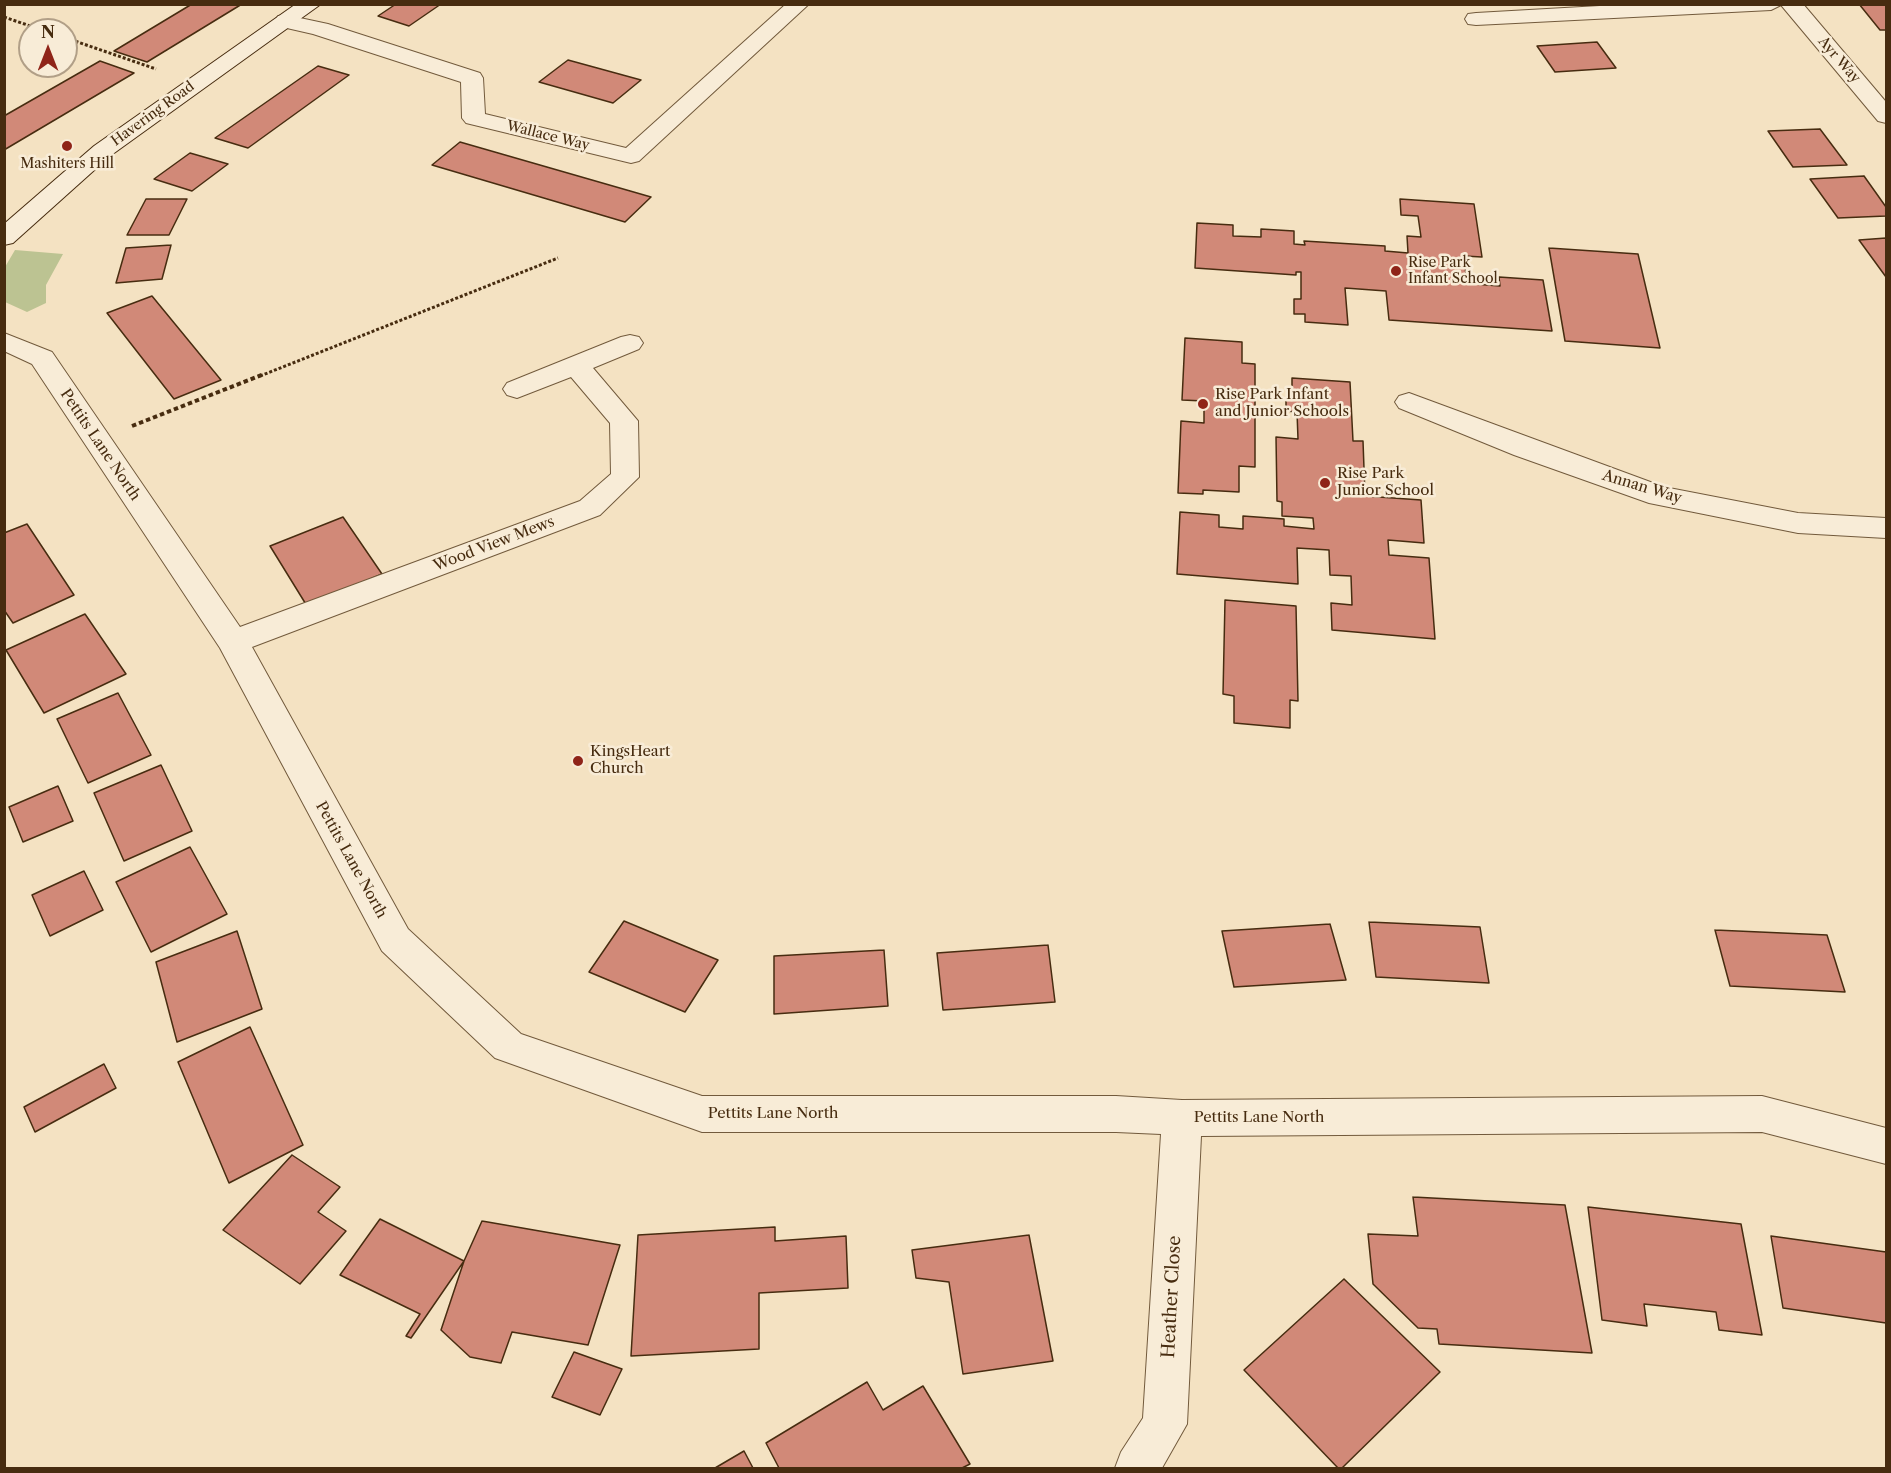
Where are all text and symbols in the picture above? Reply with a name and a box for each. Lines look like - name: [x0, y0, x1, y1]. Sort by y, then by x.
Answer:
- north arrow: [18, 18, 78, 78]
- text: N: [41, 22, 55, 42]
- street label: Ayr Way: [1814, 33, 1864, 87]
- street label: Havering Road: [108, 78, 198, 150]
- street label: Wallace Way: [505, 118, 591, 154]
- marker: Mashiters Hill: [60, 139, 74, 153]
- place label: Mashiters Hill: [20, 156, 114, 172]
- place label: Rise Park Infant School: [1408, 255, 1498, 288]
- marker: Rise Park Infant School: [1389, 264, 1403, 278]
- street label: Pettits Lane North: [56, 386, 144, 504]
- place label: Rise Park Infant and Junior Schools: [1215, 386, 1349, 421]
- marker: Rise Park Infant and Junior Schools: [1196, 397, 1210, 411]
- place label: Rise Park Junior School: [1337, 465, 1434, 500]
- street label: Annan Way: [1600, 466, 1684, 508]
- marker: Rise Park Junior School: [1318, 476, 1332, 490]
- street label: Wood View Mews: [431, 513, 557, 575]
- place label: KingsHeart Church: [590, 743, 670, 778]
- marker: KingsHeart Church: [571, 754, 585, 768]
- street label: Pettits Lane North: [311, 798, 391, 922]
- street label: Pettits Lane North: [708, 1105, 838, 1123]
- street label: Pettits Lane North: [1194, 1109, 1324, 1127]
- street label: Heather Close: [1158, 1235, 1186, 1359]

